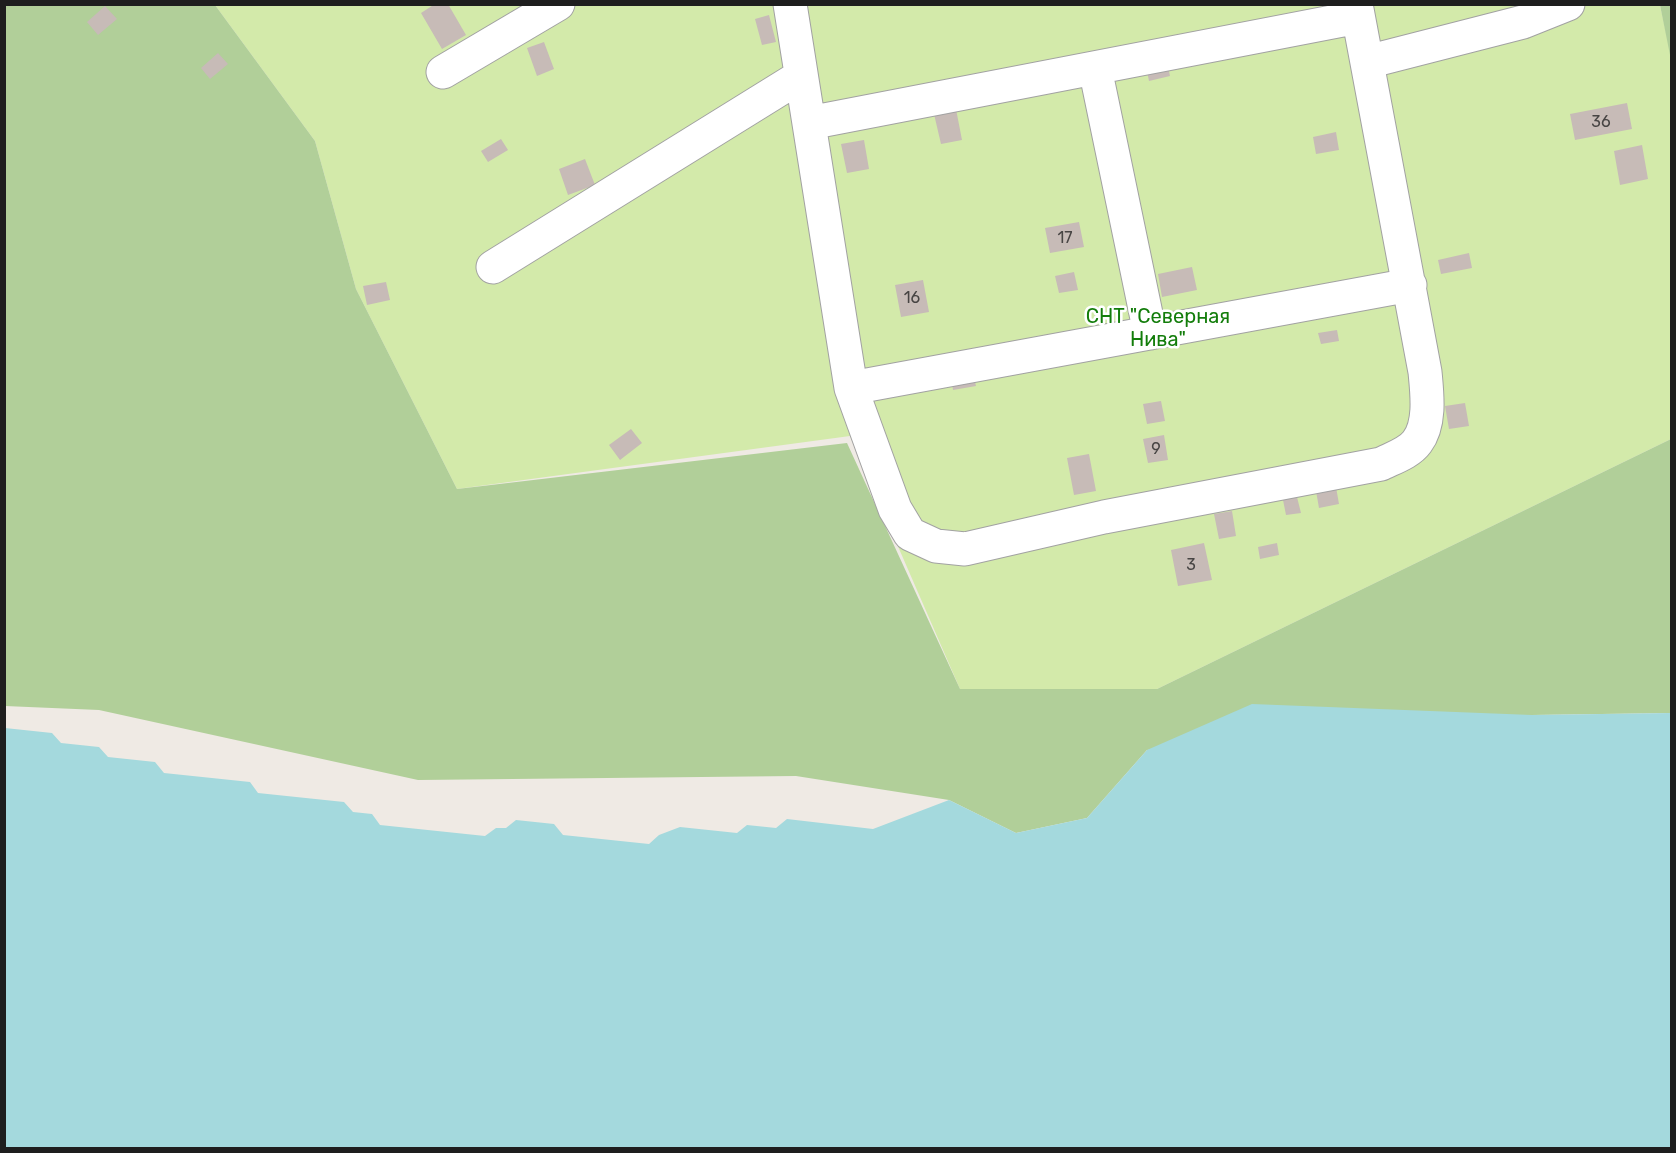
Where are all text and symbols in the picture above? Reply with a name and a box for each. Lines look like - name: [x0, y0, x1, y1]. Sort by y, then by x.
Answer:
- house number: 36: [1591, 112, 1611, 132]
- house number: 17: [1057, 228, 1073, 248]
- house number: 16: [904, 288, 920, 308]
- park label: СНТ "Северная Нива": [1086, 305, 1230, 352]
- house number: 9: [1151, 439, 1161, 459]
- house number: 3: [1186, 555, 1196, 575]

